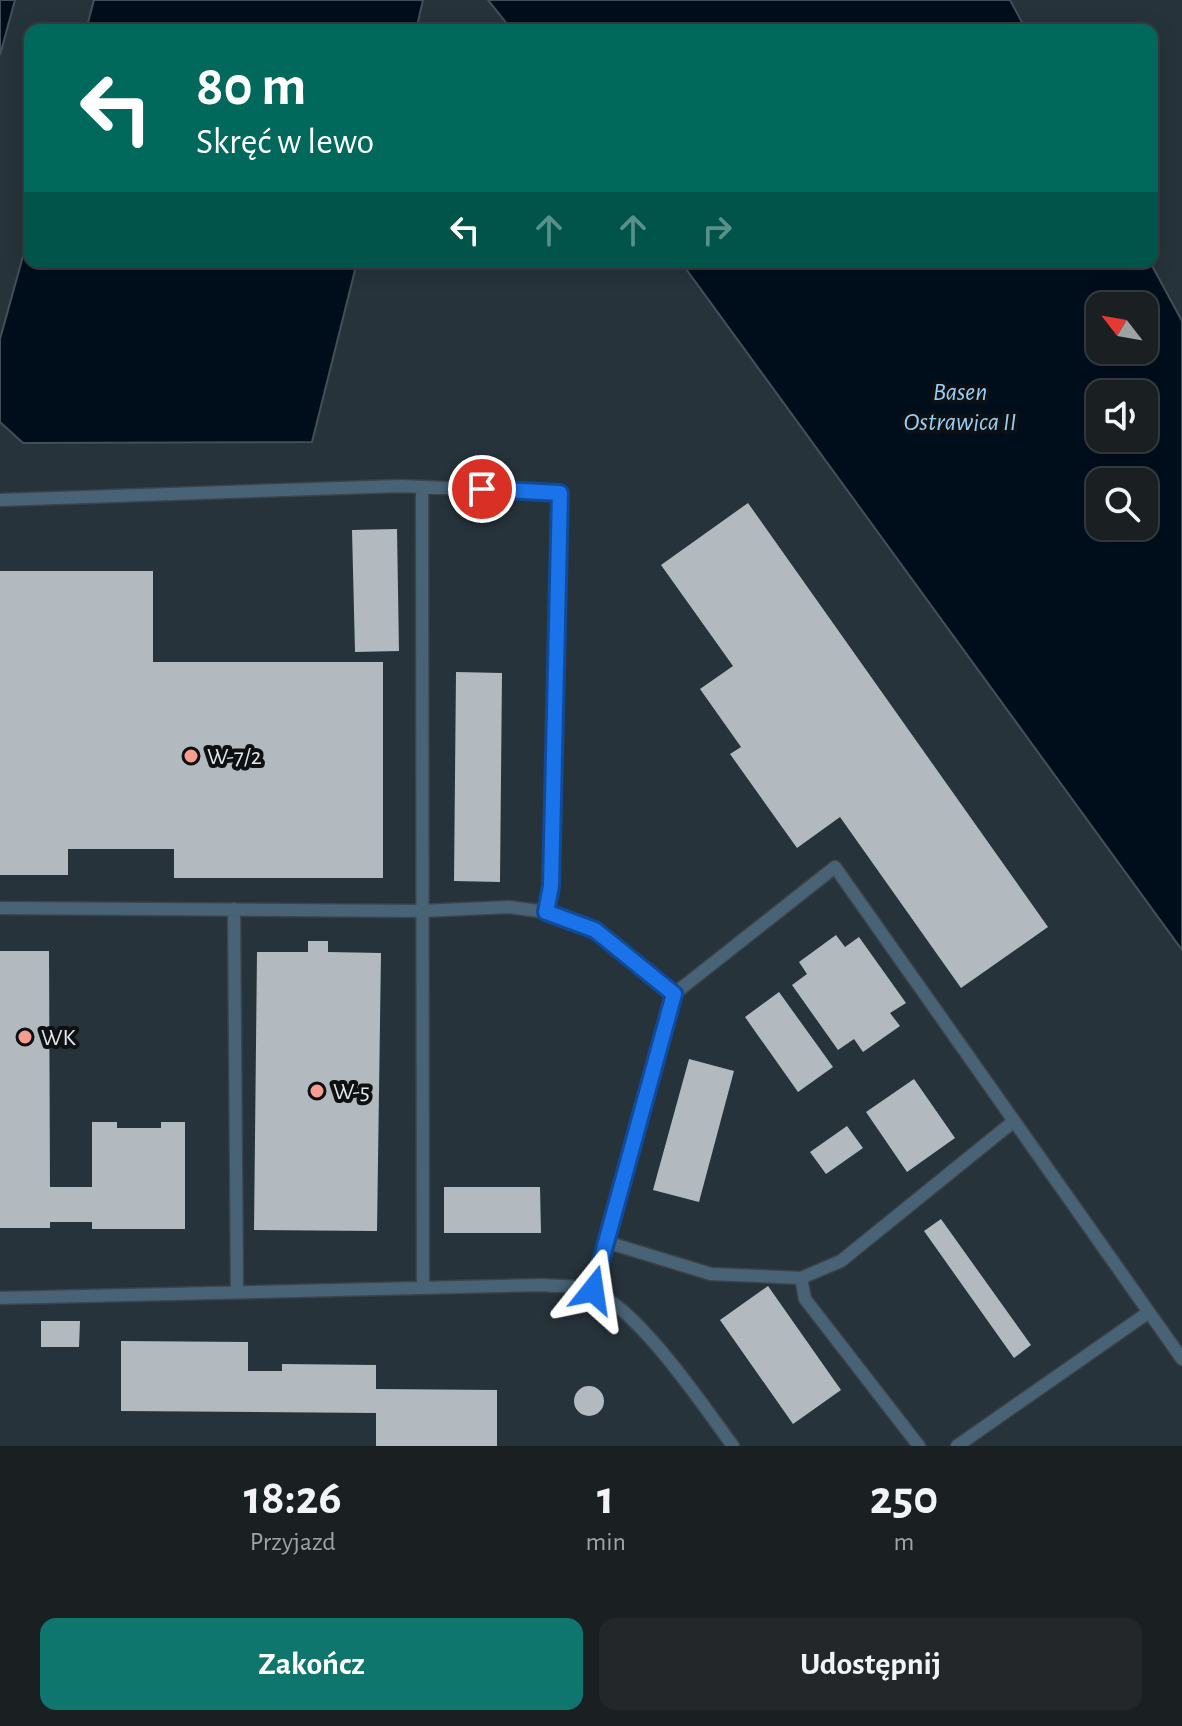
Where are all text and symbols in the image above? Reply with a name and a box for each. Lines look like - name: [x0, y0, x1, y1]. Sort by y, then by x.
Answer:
- icon: left: [64, 56, 168, 160]
- text: 80 m: [196, 59, 306, 115]
- text: Skręć w lewo: [196, 124, 374, 160]
- icon: left: [443, 208, 487, 252]
- icon: ahead: [527, 208, 571, 252]
- icon: ahead: [611, 208, 655, 252]
- icon: right: [695, 208, 739, 252]
- north arrow: [1086, 292, 1158, 364]
- map controls: [1086, 292, 1158, 540]
- water label: Basen Ostrawica II: [904, 379, 1016, 435]
- button: sound: [1086, 380, 1158, 452]
- pin: [448, 455, 516, 523]
- icon: arrive: [460, 467, 504, 511]
- button: search: [1086, 468, 1158, 540]
- place label: W-7/2: [207, 745, 262, 769]
- marker: W-7/2: [182, 747, 200, 765]
- place label: WK: [41, 1026, 76, 1050]
- marker: WK: [16, 1028, 34, 1046]
- place label: W-5: [333, 1080, 370, 1104]
- marker: W-5: [308, 1082, 326, 1100]
- position arrow: [551, 1248, 635, 1332]
- text: 18:26: [244, 1475, 342, 1523]
- text: 1: [597, 1475, 614, 1523]
- text: 250: [870, 1475, 938, 1523]
- text: Przyjazd: [250, 1529, 336, 1555]
- text: min: [585, 1529, 626, 1555]
- text: m: [894, 1529, 914, 1555]
- button: Zakończ: [40, 1618, 583, 1710]
- button: Udostępnij: [599, 1618, 1142, 1710]

